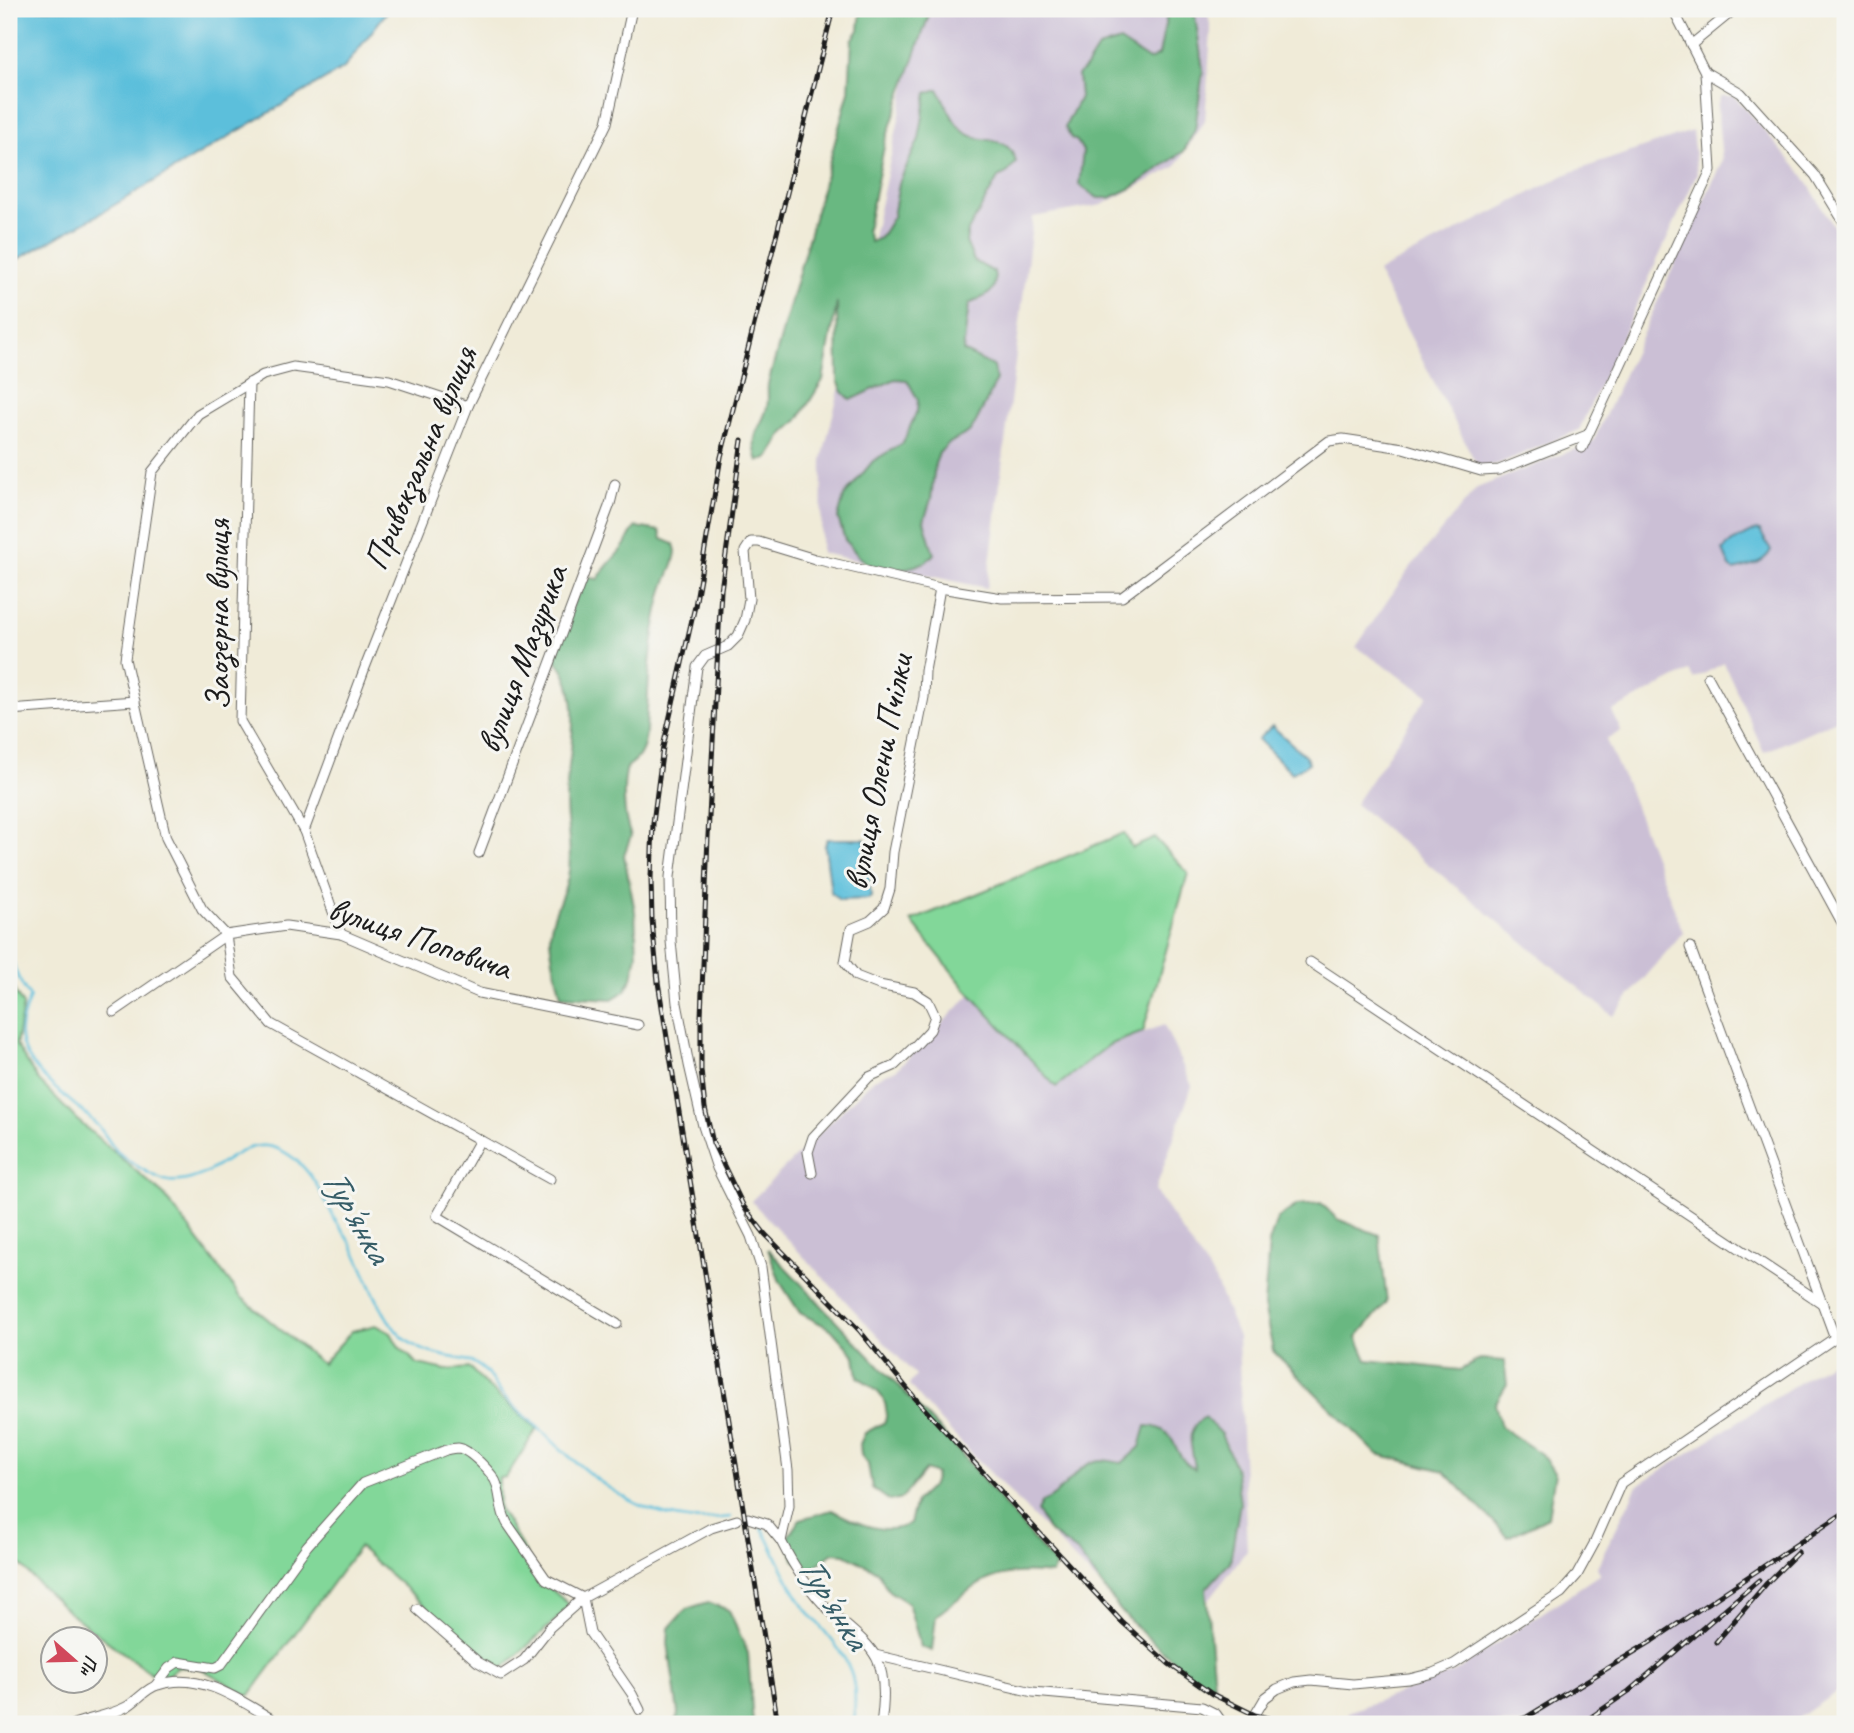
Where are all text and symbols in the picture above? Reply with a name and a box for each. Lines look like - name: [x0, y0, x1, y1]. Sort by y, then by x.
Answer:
- street label: Привокзальна вулиця: [353, 338, 488, 577]
- street label: Заозерна вулиця: [195, 518, 240, 711]
- street label: вулиця Мазурика: [466, 556, 579, 759]
- street label: вулиця Олени Пчілки: [833, 648, 923, 894]
- street label: вулиця Поповича: [323, 886, 520, 991]
- water label: Тур'янка: [311, 1159, 404, 1273]
- water label: Тур'янка: [787, 1546, 883, 1660]
- north arrow: [38, 1624, 108, 1694]
- text: Пн: [74, 1652, 104, 1680]

